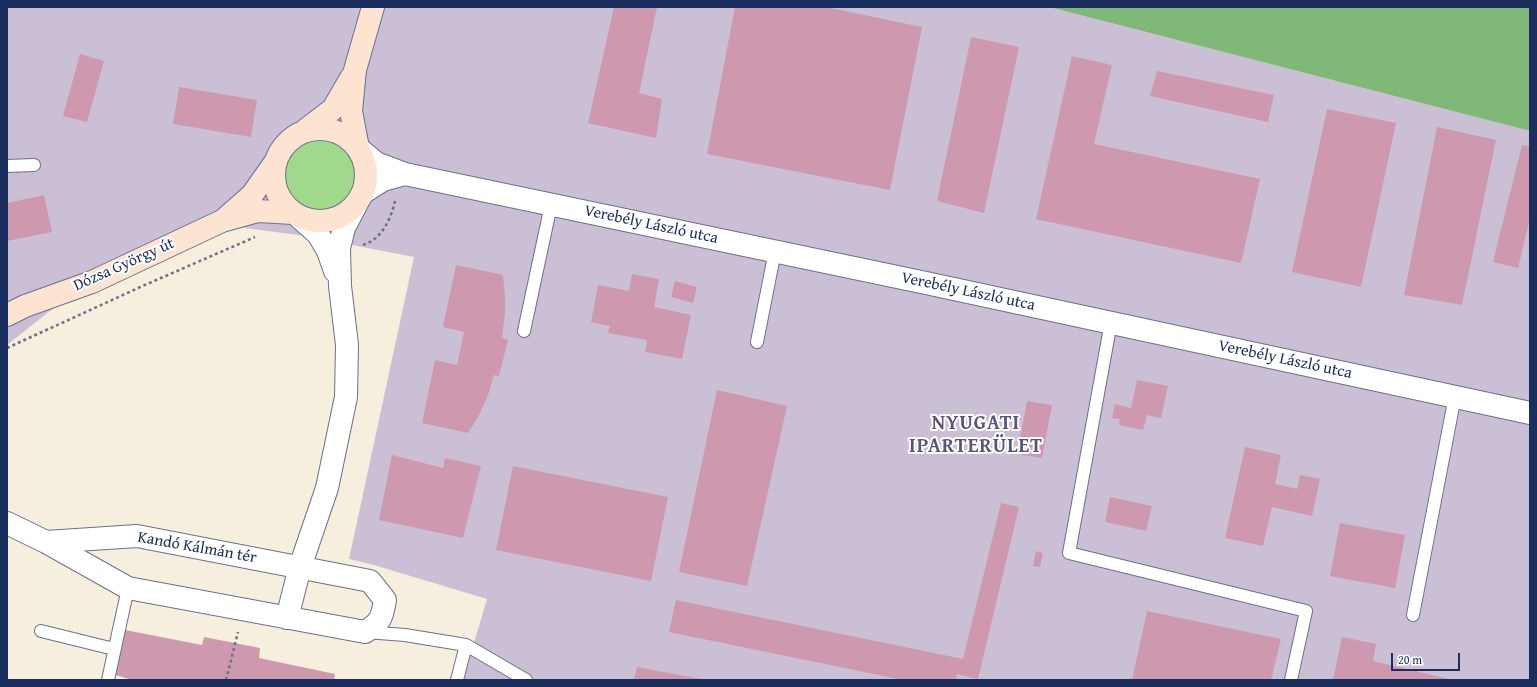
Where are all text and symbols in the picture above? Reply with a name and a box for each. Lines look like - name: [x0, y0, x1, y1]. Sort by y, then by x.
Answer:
- street label: Verebély László utca: [582, 201, 720, 249]
- street label: Dózsa György út: [71, 234, 177, 296]
- street label: Verebély László utca: [899, 268, 1037, 316]
- street label: Verebély László utca: [1216, 336, 1354, 384]
- district label: NYUGATI IPARTERÜLET: [909, 412, 1043, 459]
- street label: Kandó Kálmán tér: [136, 528, 258, 568]
- scale bar: [1393, 645, 1462, 671]
- text: 20 m: [1398, 651, 1422, 668]

